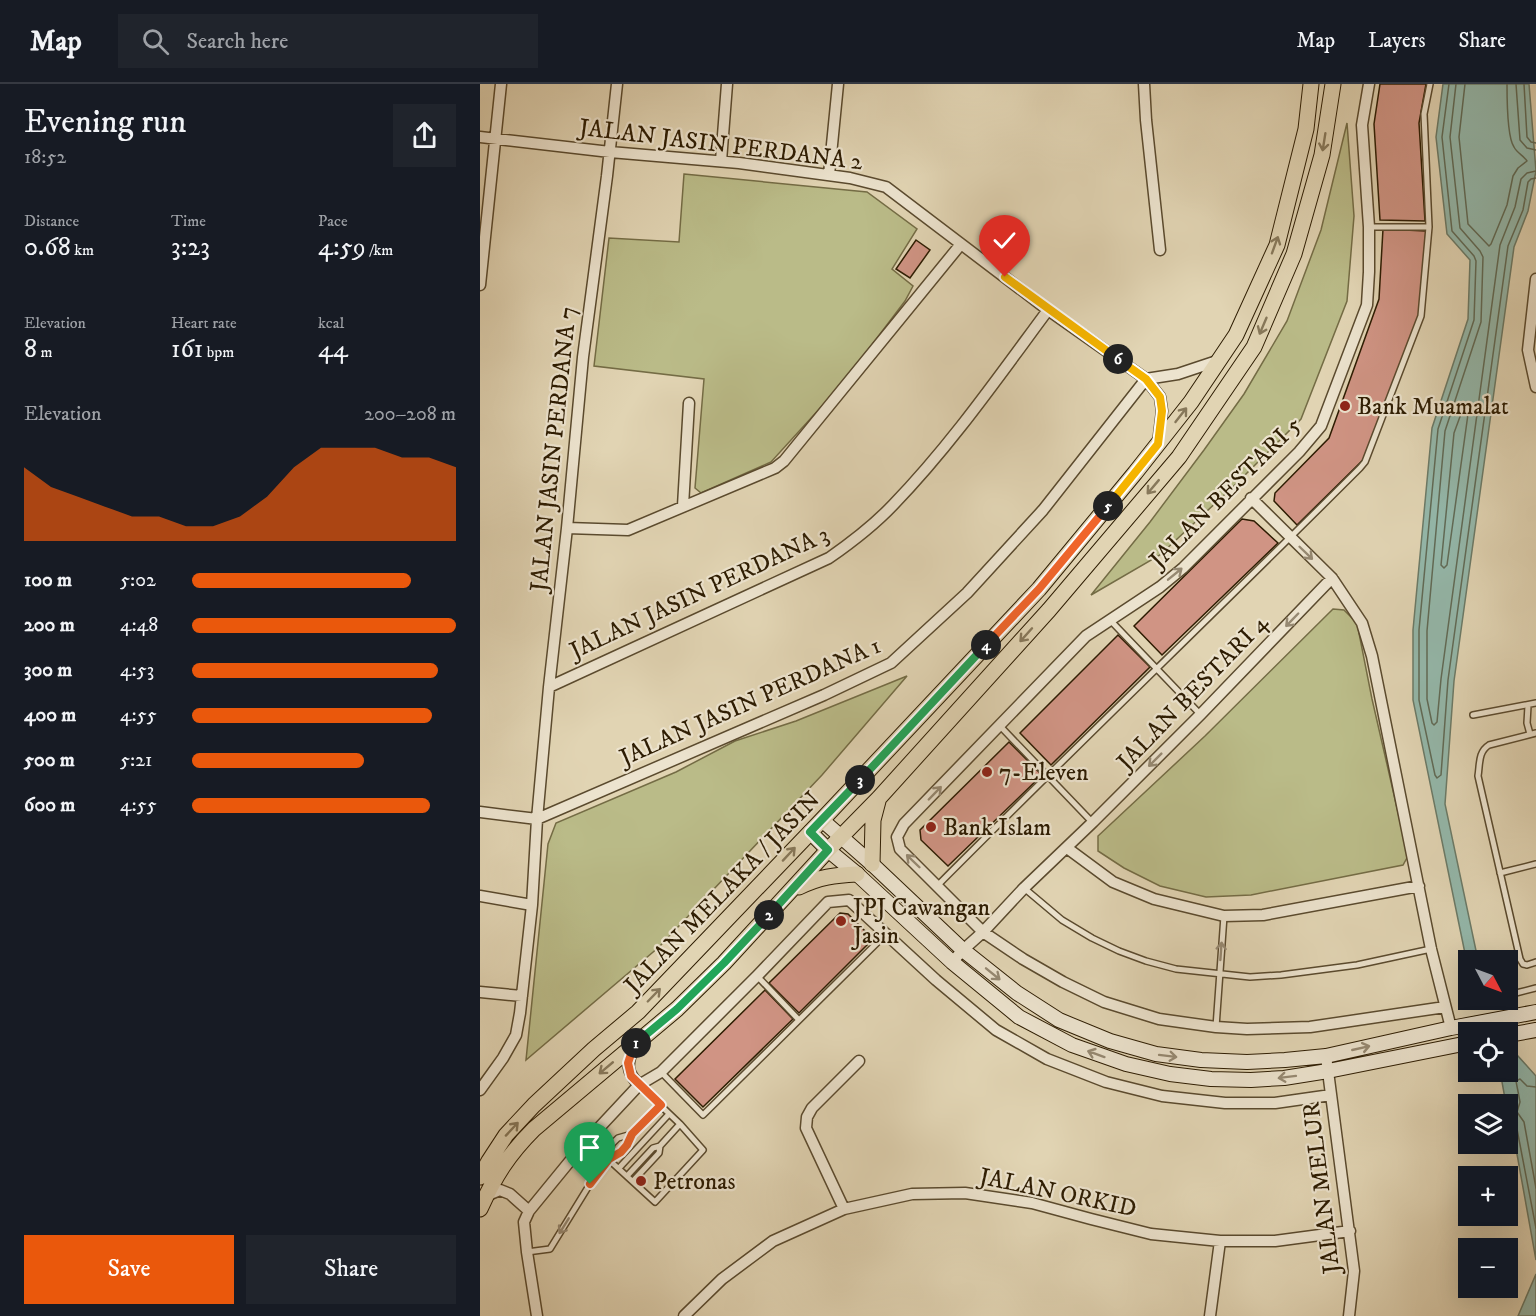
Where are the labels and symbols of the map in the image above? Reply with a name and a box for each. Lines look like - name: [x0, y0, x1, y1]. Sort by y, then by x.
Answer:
- street label: JALAN JASIN PERDANA 2: [575, 112, 865, 177]
- one-way arrow: [1319, 131, 1330, 151]
- pin: [979, 215, 1030, 277]
- one-way arrow: [1271, 236, 1282, 255]
- street label: JALAN JASIN PERDANA 7: [524, 305, 584, 595]
- one-way arrow: [1256, 317, 1268, 335]
- pin: 6: [1103, 344, 1133, 374]
- place label: Bank Muamalat: [1357, 392, 1509, 422]
- marker: Bank Muamalat: [1338, 399, 1352, 413]
- one-way arrow: [1174, 407, 1187, 423]
- street label: JALAN BESTARI 5: [1142, 410, 1308, 576]
- one-way arrow: [1147, 479, 1160, 495]
- pin: 5: [1093, 491, 1123, 521]
- street label: JALAN JASIN PERDANA 3: [563, 520, 834, 667]
- one-way arrow: [1299, 546, 1314, 560]
- one-way arrow: [1167, 568, 1183, 581]
- street label: JALAN BESTARI 4: [1109, 608, 1275, 778]
- one-way arrow: [1284, 613, 1299, 628]
- one-way arrow: [1019, 627, 1033, 642]
- pin: 4: [971, 630, 1001, 660]
- street label: JALAN JASIN PERDANA 1: [614, 631, 885, 774]
- one-way arrow: [1148, 752, 1163, 767]
- place label: 7-Eleven: [999, 758, 1089, 788]
- pin: 3: [845, 765, 875, 795]
- marker: 7-Eleven: [980, 765, 994, 779]
- street label: JALAN MELAKA / JASIN: [617, 785, 827, 1002]
- one-way arrow: [927, 785, 942, 800]
- place label: Bank Islam: [943, 813, 1051, 843]
- marker: Bank Islam: [924, 820, 938, 834]
- one-way arrow: [781, 847, 796, 862]
- one-way arrow: [905, 854, 920, 868]
- place label: JPJ Cawangan Jasin: [851, 893, 990, 951]
- pin: 2: [754, 900, 784, 930]
- marker: JPJ Cawangan Jasin: [834, 914, 848, 928]
- one-way arrow: [1216, 941, 1227, 961]
- north arrow: [1458, 950, 1518, 1010]
- one-way arrow: [985, 968, 1001, 981]
- one-way arrow: [647, 988, 661, 1003]
- pin: 1: [621, 1028, 651, 1058]
- one-way arrow: [1351, 1042, 1371, 1053]
- one-way arrow: [1087, 1047, 1106, 1058]
- one-way arrow: [1158, 1050, 1177, 1061]
- one-way arrow: [598, 1061, 614, 1074]
- one-way arrow: [1278, 1072, 1298, 1083]
- street label: JALAN MELUR: [1297, 1100, 1348, 1277]
- one-way arrow: [505, 1121, 519, 1136]
- pin: [564, 1122, 615, 1184]
- street label: JALAN ORKID: [975, 1161, 1139, 1224]
- place label: Petronas: [653, 1167, 736, 1197]
- marker: Petronas: [634, 1174, 648, 1188]
- one-way arrow: [557, 1217, 569, 1234]

